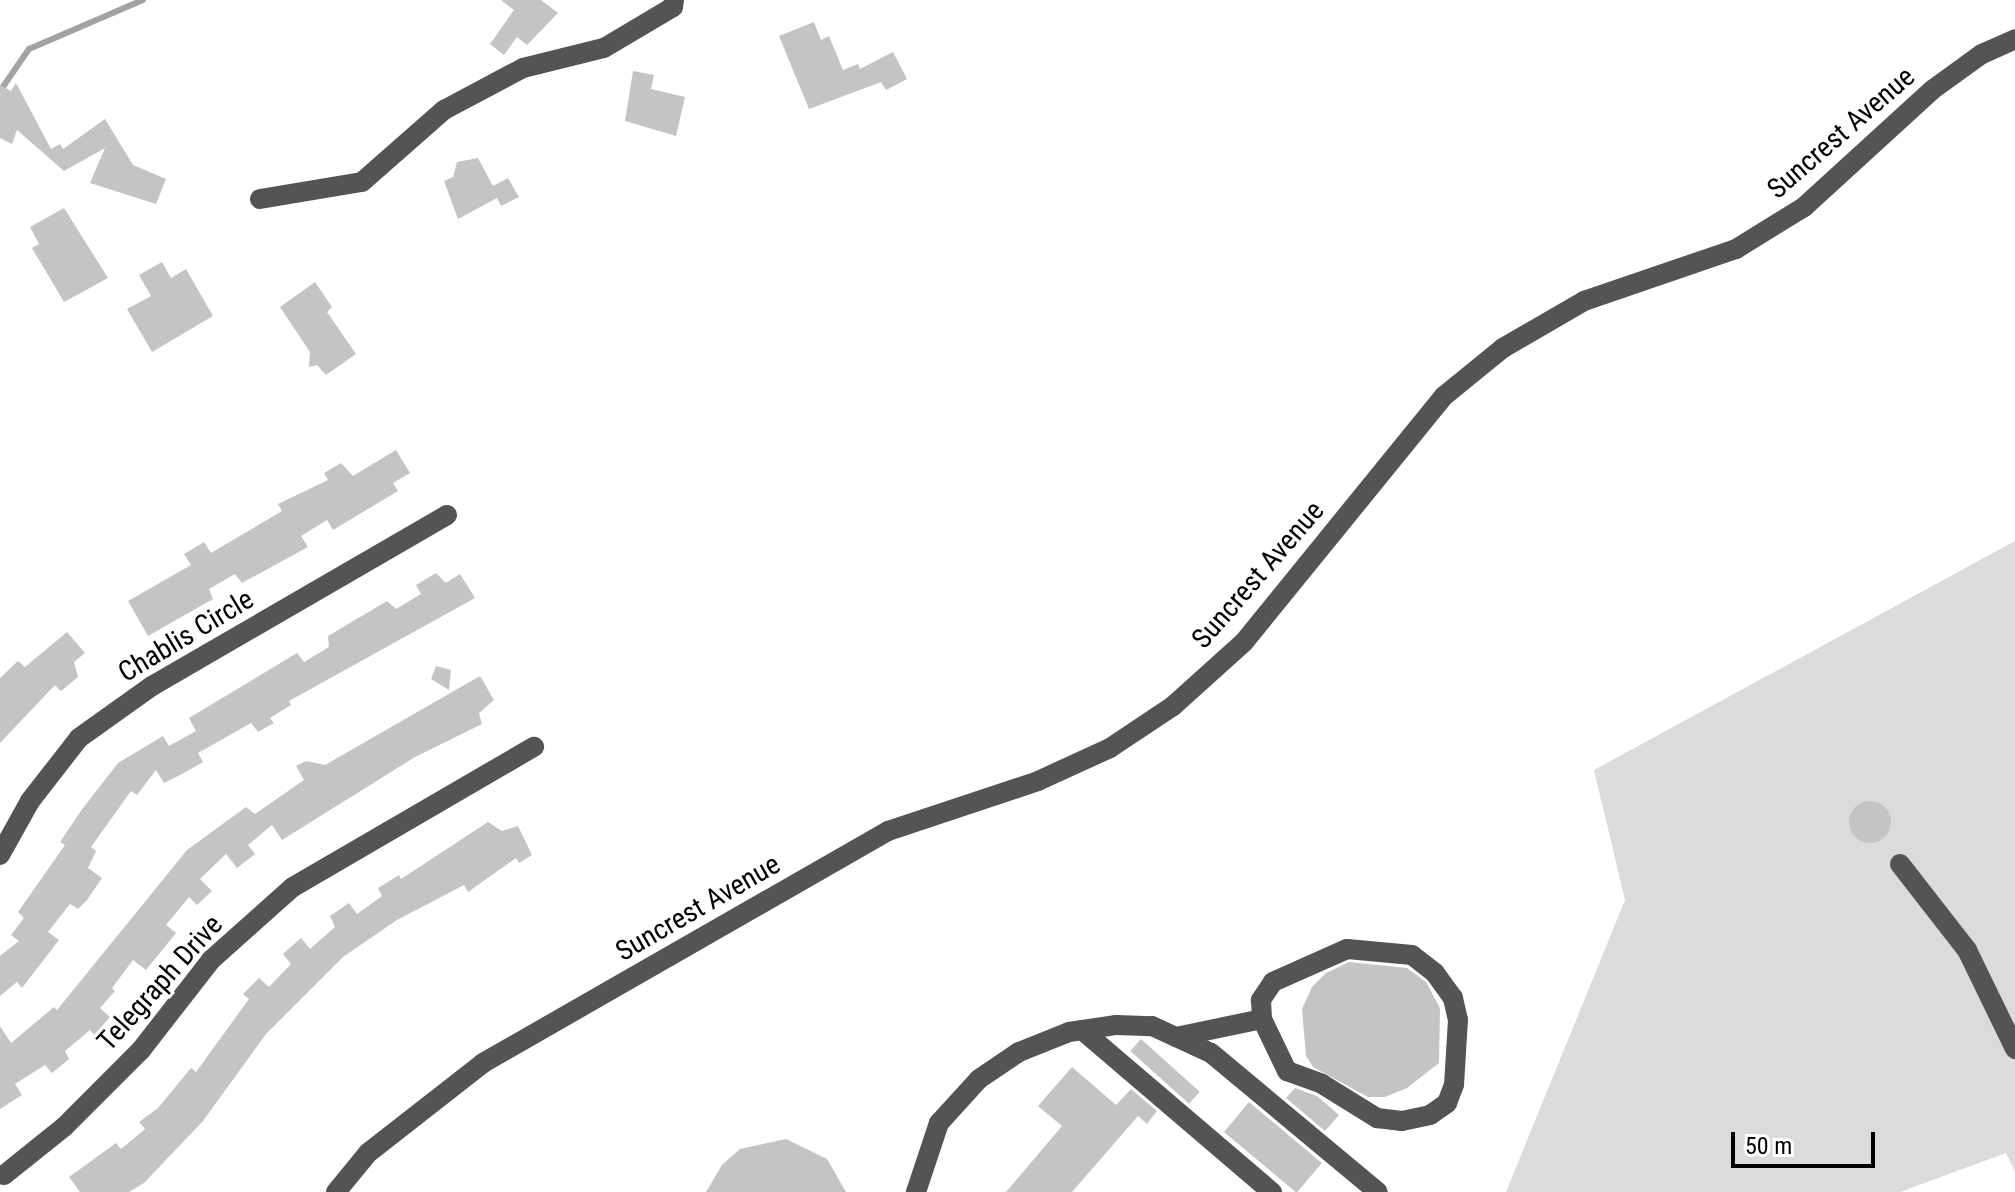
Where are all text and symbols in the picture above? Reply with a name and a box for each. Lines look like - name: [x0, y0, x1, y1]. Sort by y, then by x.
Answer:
- street label: Suncrest Avenue: [1761, 60, 1921, 206]
- street label: Suncrest Avenue: [1185, 495, 1331, 655]
- street label: Chablis Circle: [112, 583, 260, 689]
- street label: Suncrest Avenue: [610, 847, 786, 969]
- street label: Telegraph Drive: [90, 908, 230, 1058]
- scale bar: [1735, 1116, 1879, 1166]
- text: 50 m: [1745, 1132, 1792, 1160]

